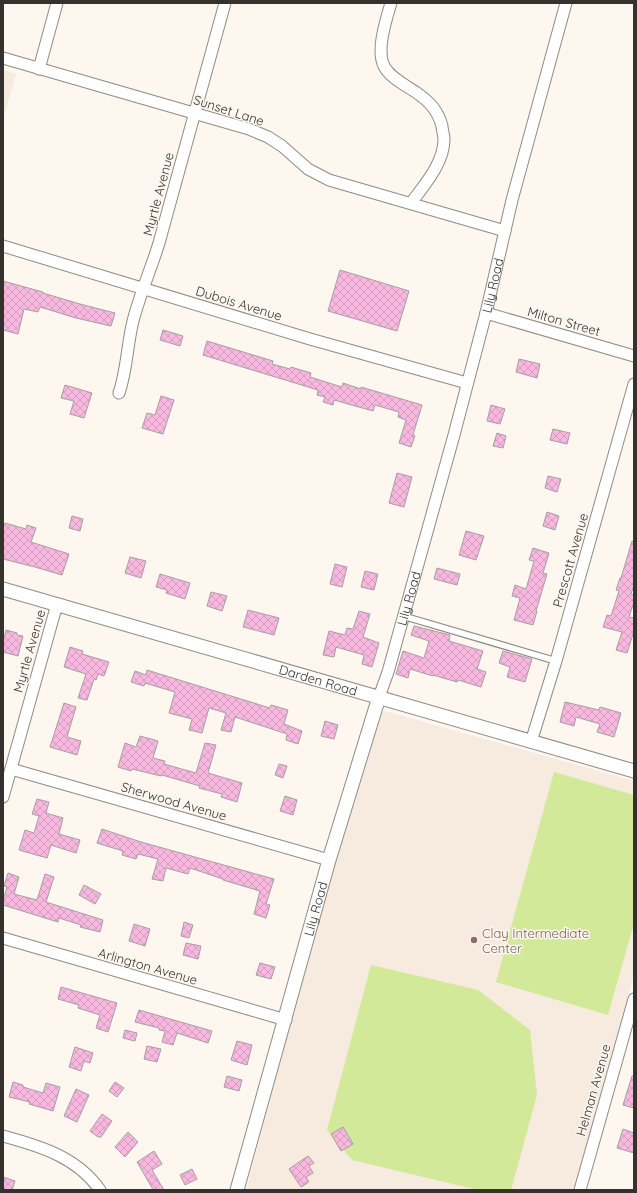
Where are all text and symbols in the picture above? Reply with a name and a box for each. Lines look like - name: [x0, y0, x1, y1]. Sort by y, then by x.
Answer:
- street label: Sunset Lane: [192, 91, 266, 129]
- street label: Myrtle Avenue: [139, 151, 177, 237]
- street label: Lily Road: [478, 256, 506, 314]
- street label: Dubois Avenue: [194, 282, 284, 324]
- street label: Milton Street: [526, 303, 602, 339]
- street label: Prescott Avenue: [549, 511, 591, 609]
- street label: Lily Road: [393, 569, 424, 627]
- street label: Myrtle Avenue: [9, 608, 49, 694]
- street label: Darden Road: [277, 661, 359, 699]
- street label: Sherwood Avenue: [119, 778, 229, 824]
- street label: Lily Road: [300, 880, 331, 938]
- place label: Clay Intermediate Center: [482, 925, 589, 956]
- marker: Clay Intermediate Center: [469, 935, 479, 945]
- street label: Arlington Avenue: [97, 944, 199, 988]
- street label: Helman Avenue: [572, 1042, 614, 1138]

